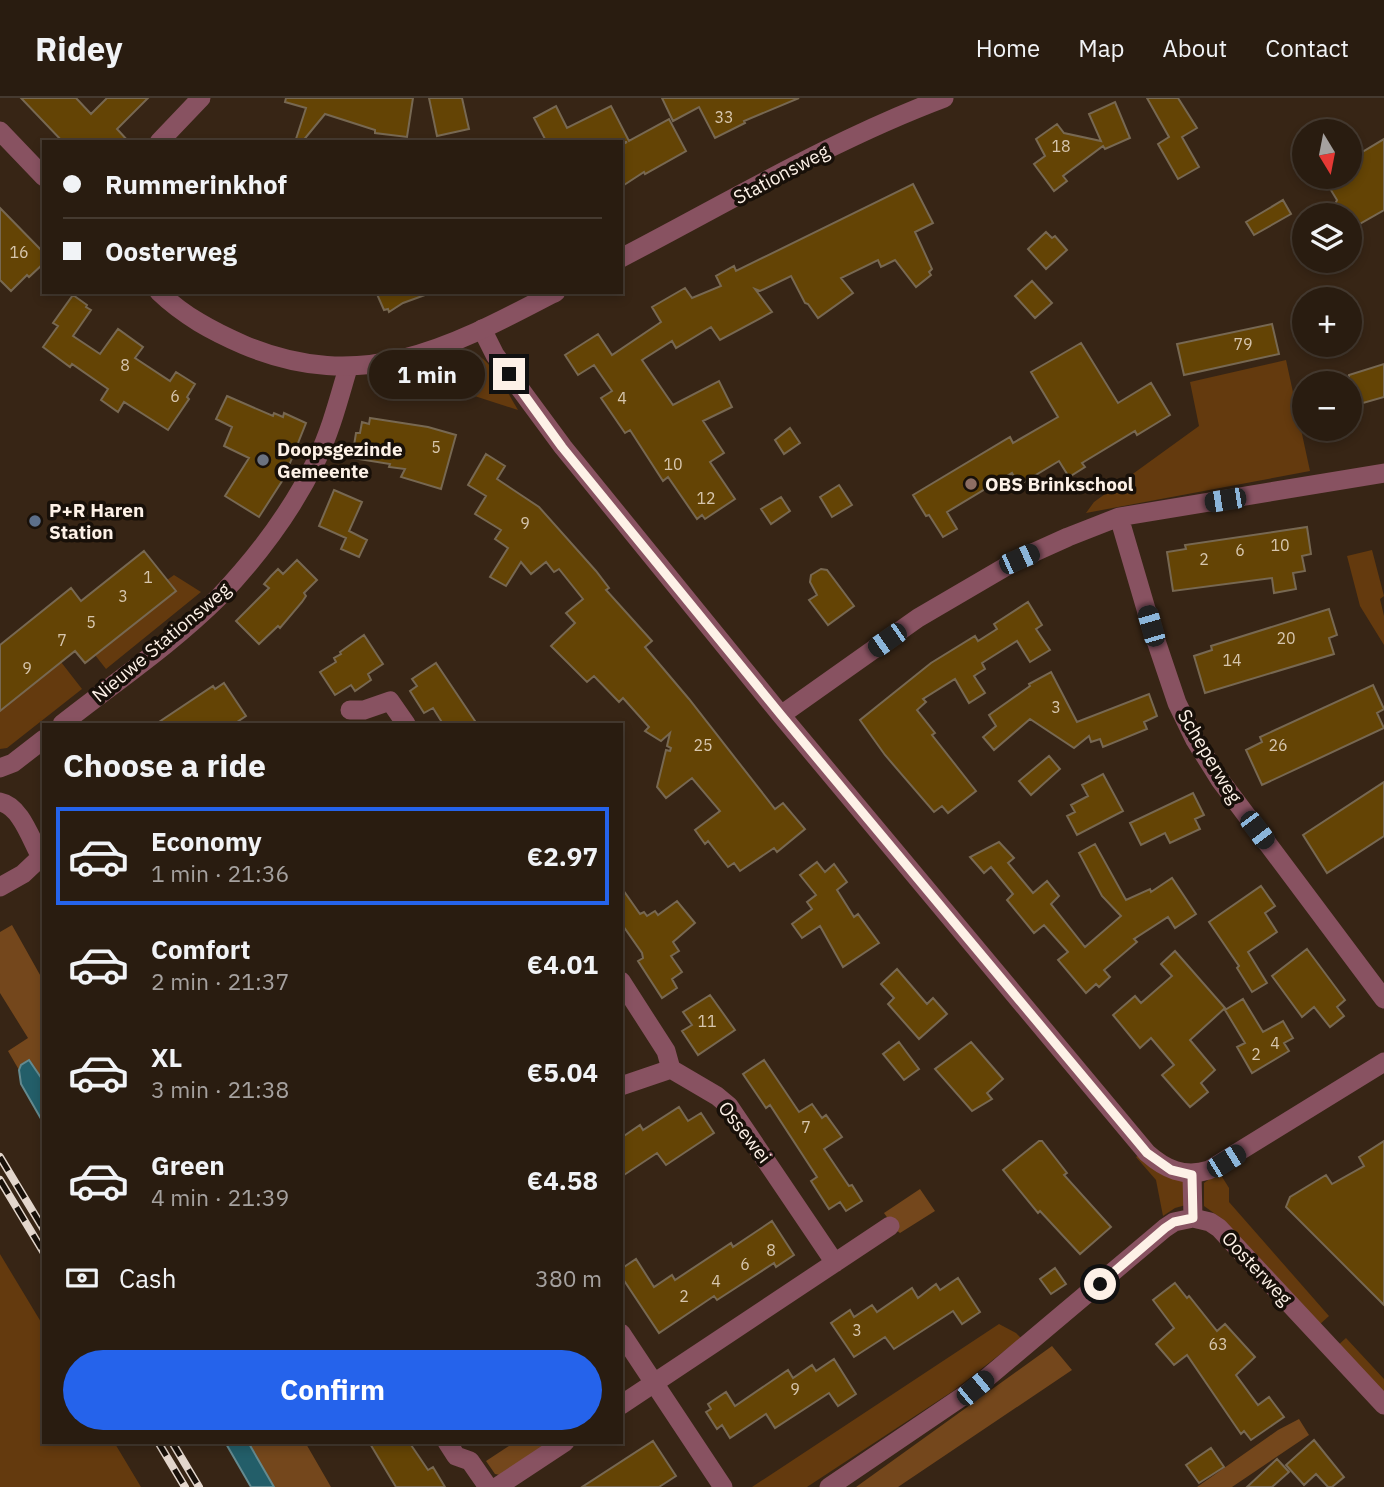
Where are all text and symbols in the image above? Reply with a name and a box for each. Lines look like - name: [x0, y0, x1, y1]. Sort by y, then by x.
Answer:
- text: Ridey: [35, 27, 123, 70]
- text: Home: [976, 32, 1040, 64]
- text: Map: [1078, 32, 1124, 64]
- text: About: [1162, 32, 1227, 64]
- text: Contact: [1265, 32, 1349, 64]
- house number: 33: [714, 107, 734, 127]
- north arrow: [1292, 119, 1362, 189]
- map controls: [1292, 119, 1362, 441]
- house number: 18: [1051, 136, 1071, 156]
- street label: Stationsweg: [729, 139, 833, 209]
- text: Rummerinkhof: [105, 167, 287, 201]
- button: layers: [1292, 203, 1362, 273]
- text: Oosterweg: [105, 234, 237, 268]
- house number: 16: [9, 242, 29, 262]
- button: +: [1292, 287, 1362, 357]
- house number: 79: [1233, 334, 1253, 354]
- callout: 1 min: [369, 350, 484, 398]
- house number: 8: [120, 355, 130, 375]
- route end: [493, 358, 525, 390]
- text: 1 min: [397, 359, 457, 389]
- button: −: [1292, 371, 1362, 441]
- house number: 6: [170, 386, 180, 406]
- house number: 4: [617, 388, 627, 408]
- place label: Doopsgezinde Gemeente: [277, 437, 403, 483]
- house number: 5: [431, 437, 441, 457]
- marker: Doopsgezinde Gemeente: [255, 452, 271, 468]
- house number: 10: [663, 454, 683, 474]
- place label: OBS Brinkschool: [985, 472, 1134, 496]
- marker: OBS Brinkschool: [963, 476, 979, 492]
- car: [1203, 486, 1248, 514]
- house number: 12: [696, 488, 716, 508]
- place label: P+R Haren Station: [49, 498, 144, 544]
- marker: P+R Haren Station: [27, 513, 43, 529]
- house number: 9: [520, 513, 530, 533]
- house number: 10: [1270, 535, 1290, 555]
- house number: 6: [1235, 540, 1245, 560]
- car: [996, 541, 1043, 577]
- house number: 2: [1199, 549, 1209, 569]
- house number: 1: [143, 567, 153, 587]
- street label: Nieuwe Stationsweg: [87, 577, 235, 707]
- house number: 3: [118, 586, 128, 606]
- car: [1136, 603, 1167, 649]
- house number: 5: [86, 612, 96, 632]
- car: [864, 619, 911, 661]
- house number: 20: [1276, 628, 1296, 648]
- house number: 7: [57, 630, 67, 650]
- house number: 14: [1222, 650, 1242, 670]
- house number: 9: [22, 658, 32, 678]
- house number: 3: [1051, 697, 1061, 717]
- street label: Scheperweg: [1173, 705, 1247, 807]
- house number: 25: [693, 735, 713, 755]
- house number: 26: [1268, 735, 1288, 755]
- text: Choose a ride: [63, 744, 266, 786]
- car: [1236, 807, 1279, 853]
- text: Economy: [151, 824, 262, 858]
- icon: car: [67, 825, 130, 888]
- text: €2.97: [527, 839, 598, 873]
- text: 1 min · 21:36: [151, 858, 289, 888]
- text: Comfort: [151, 932, 250, 966]
- icon: car: [67, 933, 130, 996]
- text: €4.01: [527, 947, 598, 981]
- text: 2 min · 21:37: [151, 966, 289, 996]
- house number: 11: [697, 1011, 717, 1031]
- house number: 4: [1270, 1033, 1280, 1053]
- text: XL: [151, 1040, 182, 1074]
- icon: car: [67, 1041, 130, 1104]
- house number: 2: [1251, 1044, 1261, 1064]
- text: €5.04: [527, 1055, 598, 1089]
- text: 3 min · 21:38: [151, 1074, 289, 1104]
- street label: Ossewei: [713, 1096, 777, 1168]
- house number: 7: [801, 1117, 811, 1137]
- car: [1203, 1141, 1250, 1181]
- text: Green: [151, 1148, 225, 1182]
- icon: car: [67, 1149, 130, 1212]
- text: €4.58: [527, 1163, 598, 1197]
- text: 4 min · 21:39: [151, 1182, 289, 1212]
- street label: Oosterweg: [1217, 1226, 1297, 1310]
- house number: 8: [766, 1240, 776, 1260]
- house number: 6: [740, 1254, 750, 1274]
- icon: cash: [63, 1259, 101, 1297]
- text: Cash: [119, 1261, 176, 1295]
- text: 380 m: [535, 1263, 602, 1293]
- route start: [1084, 1268, 1116, 1300]
- house number: 4: [711, 1271, 721, 1291]
- house number: 2: [679, 1286, 689, 1306]
- house number: 3: [852, 1320, 862, 1340]
- house number: 63: [1208, 1334, 1228, 1354]
- button: Confirm: [63, 1350, 602, 1430]
- car: [953, 1366, 998, 1410]
- house number: 9: [790, 1379, 800, 1399]

